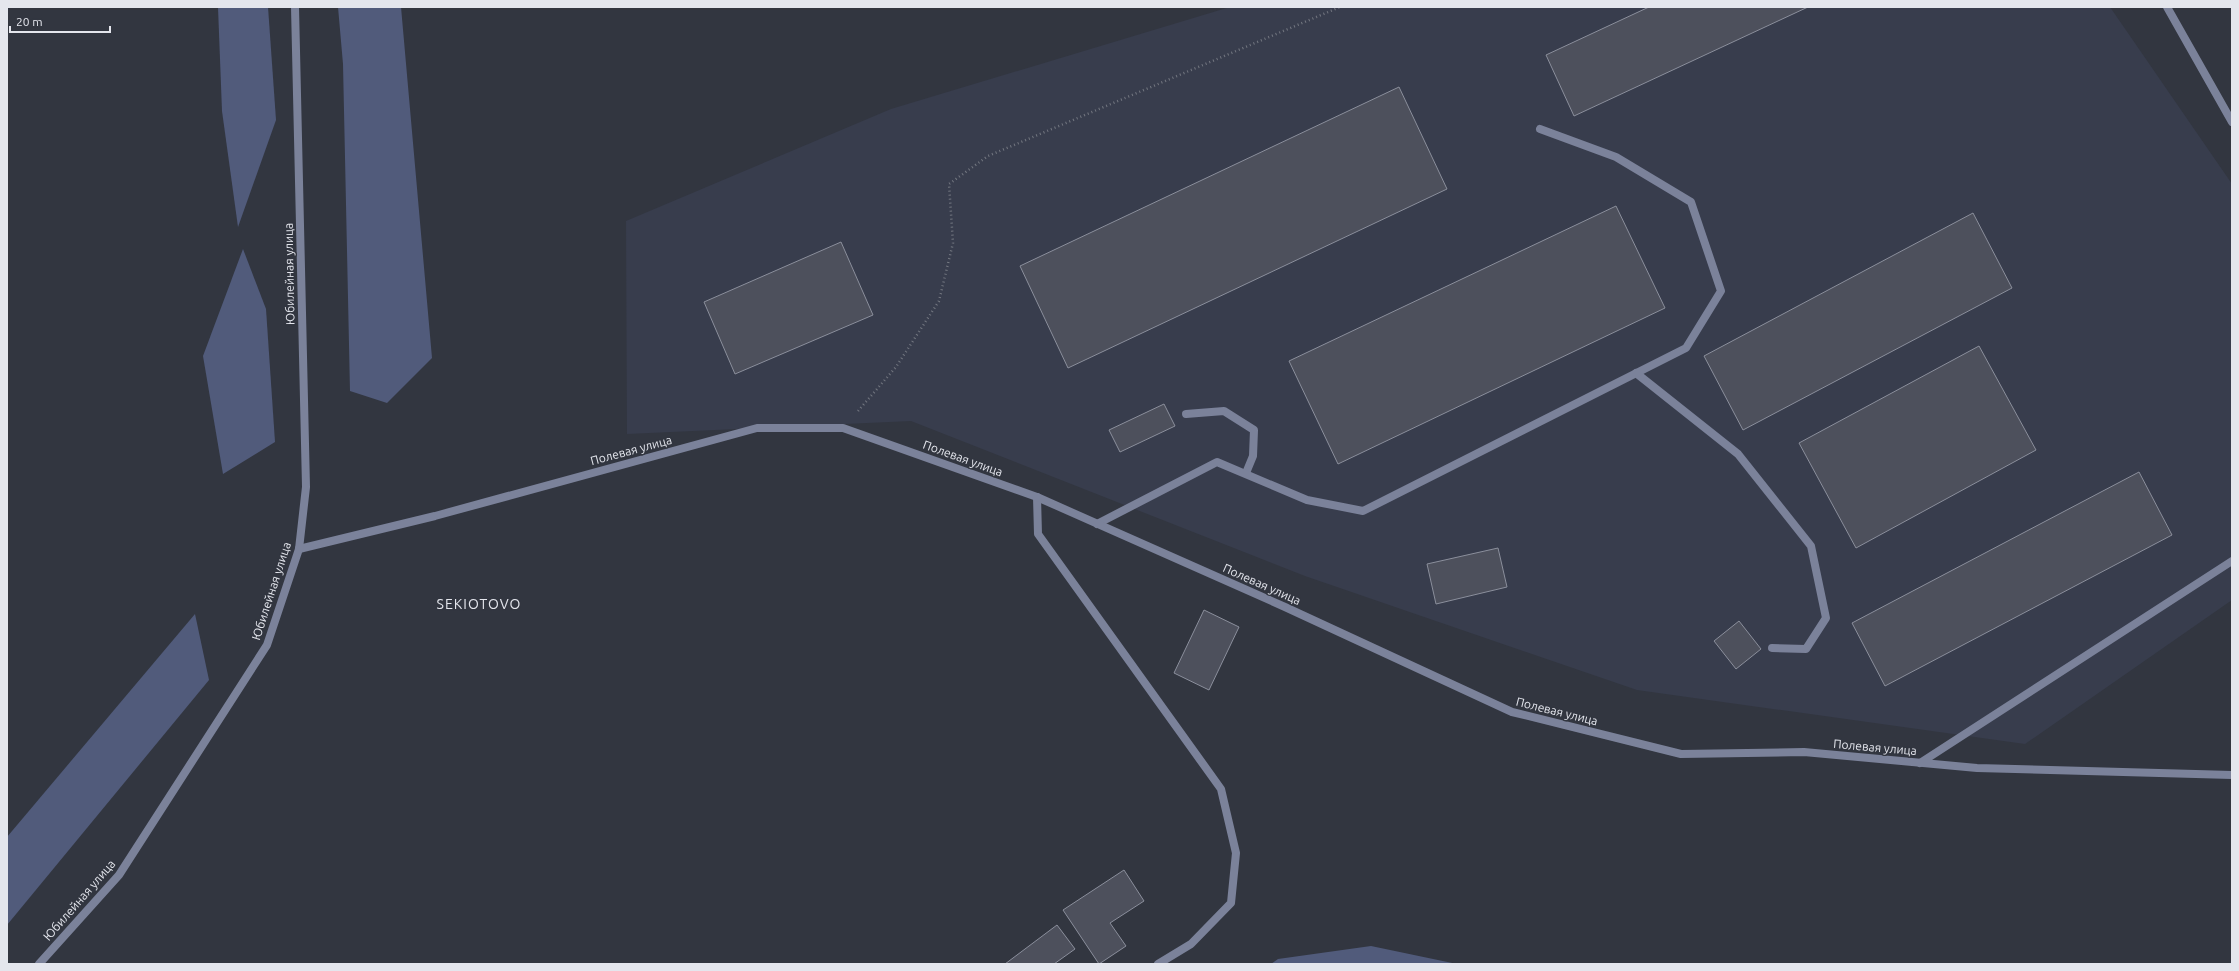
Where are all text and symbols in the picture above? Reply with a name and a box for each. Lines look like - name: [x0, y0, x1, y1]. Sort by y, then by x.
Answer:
- scale bar: [10, 8, 110, 34]
- text: 20 m: [16, 15, 43, 28]
- street label: Юбилейная улица: [282, 223, 296, 325]
- street label: Полевая улица: [589, 433, 673, 467]
- street label: Полевая улица: [921, 438, 1005, 478]
- street label: Юбилейная улица: [249, 540, 293, 642]
- street label: Полевая улица: [1221, 561, 1303, 607]
- district label: SEKIOTOVO: [437, 596, 521, 612]
- street label: Полевая улица: [1515, 695, 1599, 727]
- street label: Полевая улица: [1833, 737, 1917, 757]
- street label: Юбилейная улица: [41, 857, 117, 943]

